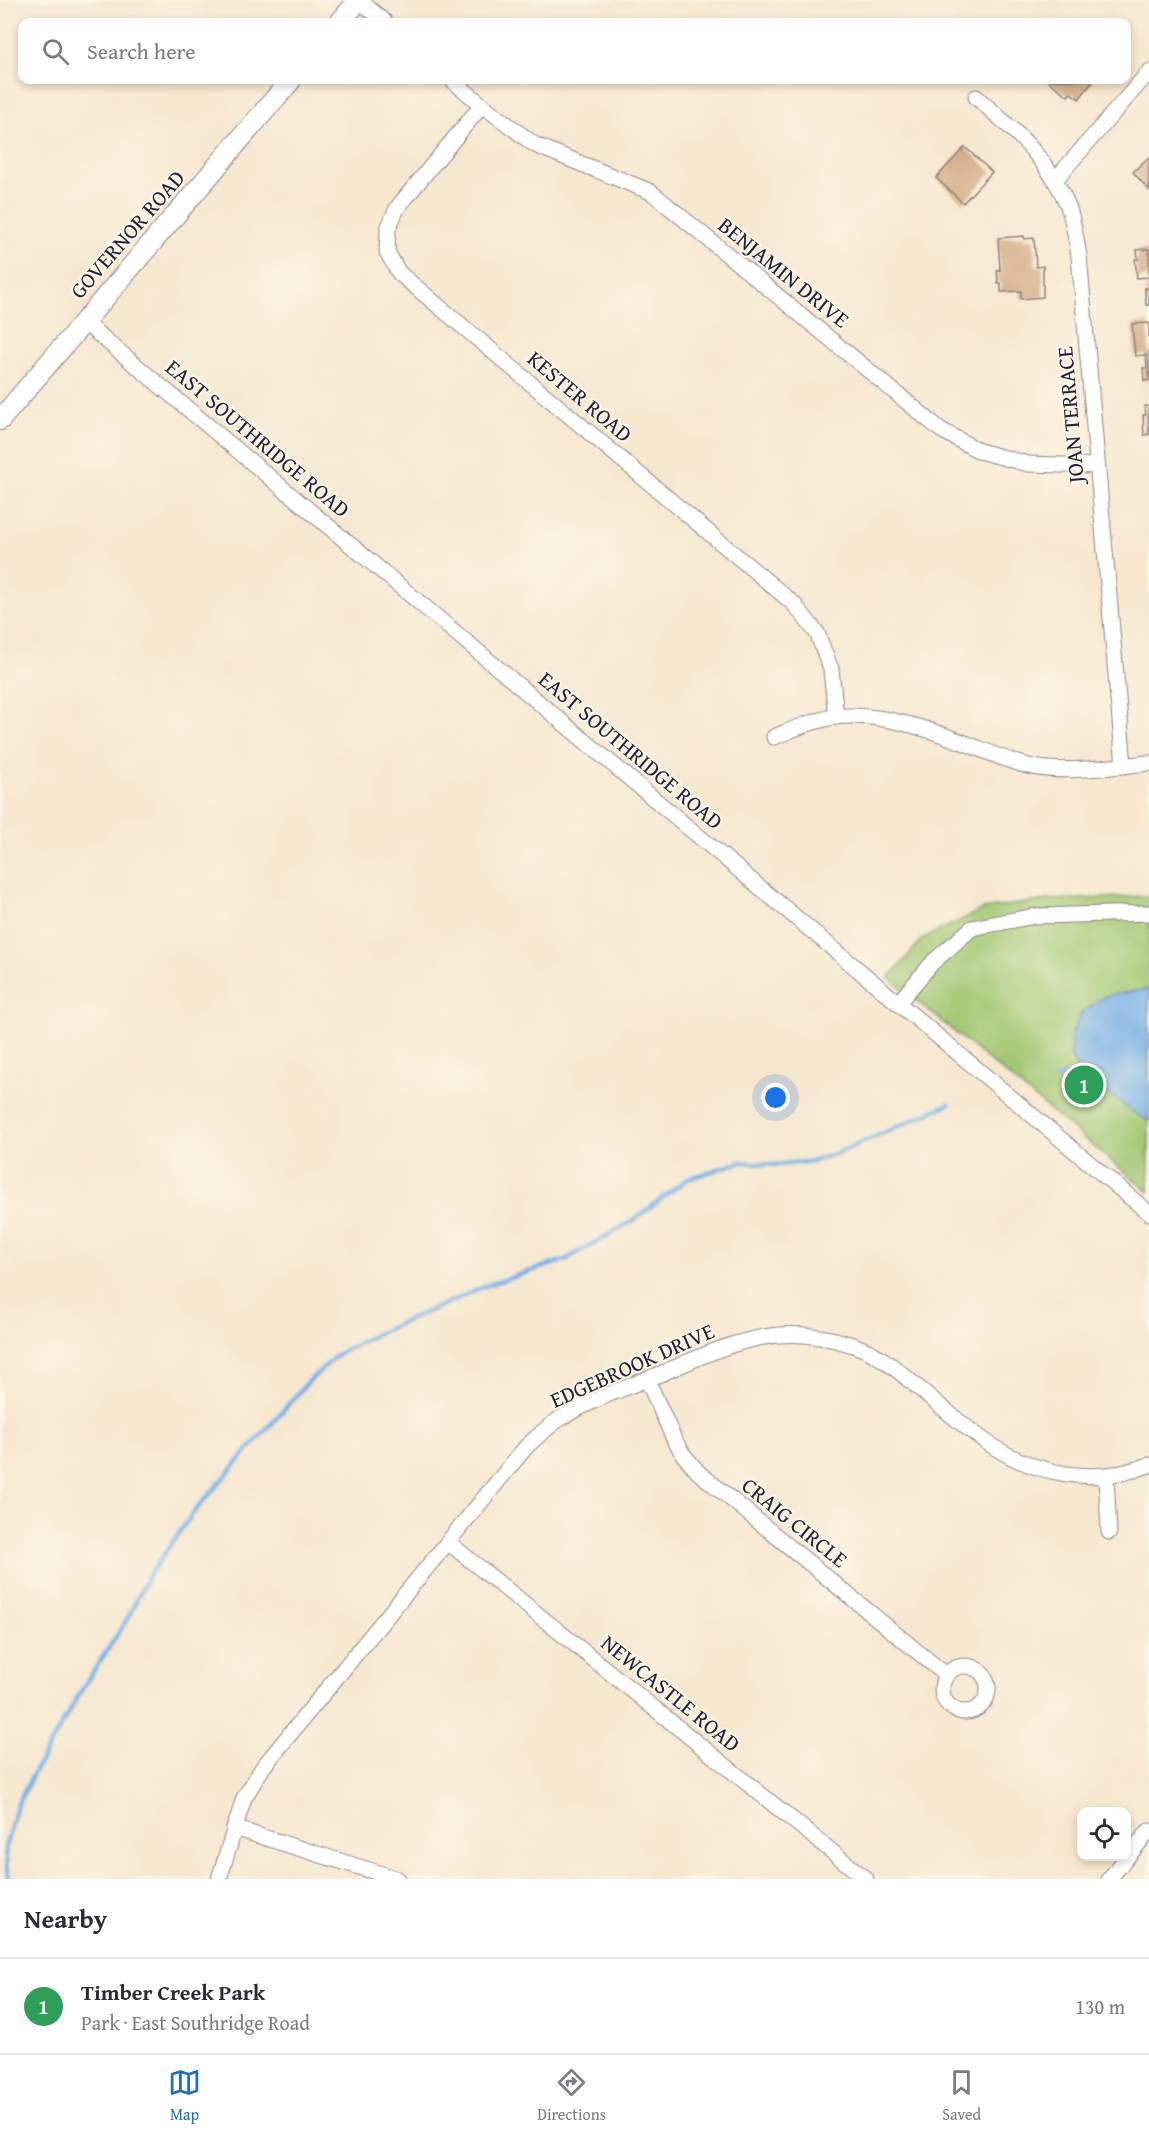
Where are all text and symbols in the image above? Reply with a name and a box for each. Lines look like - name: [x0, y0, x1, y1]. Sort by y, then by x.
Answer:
- search box: [18, 18, 1131, 84]
- icon: search: [39, 35, 72, 68]
- text: Search here: [87, 35, 196, 67]
- street label: GOVERNOR ROAD: [62, 163, 192, 305]
- street label: BENJAMIN DRIVE: [712, 209, 856, 335]
- street label: KESTER ROAD: [521, 343, 639, 449]
- street label: JOAN TERRACE: [1048, 345, 1092, 488]
- street label: EAST SOUTHRIDGE ROAD: [159, 351, 357, 525]
- street label: EAST SOUTHRIDGE ROAD: [532, 663, 730, 837]
- pin: 1: [1064, 1062, 1104, 1108]
- your location: [761, 1083, 790, 1112]
- street label: EDGEBROOK DRIVE: [545, 1314, 719, 1416]
- street label: CRAIG CIRCLE: [735, 1469, 855, 1575]
- street label: NEWCASTLE ROAD: [595, 1627, 747, 1759]
- map controls: [1077, 1807, 1131, 1861]
- button: locate: [1077, 1807, 1131, 1861]
- text: Nearby: [24, 1899, 107, 1938]
- text: Timber Creek Park: [81, 1976, 265, 2008]
- text: 1: [38, 1992, 49, 2021]
- text: 130 m: [1075, 1992, 1125, 2021]
- text: Park · East Southridge Road: [81, 2008, 310, 2037]
- tab: Map: [168, 2066, 201, 2126]
- tab: Directions: [537, 2066, 606, 2126]
- tab: Saved: [942, 2066, 981, 2126]

